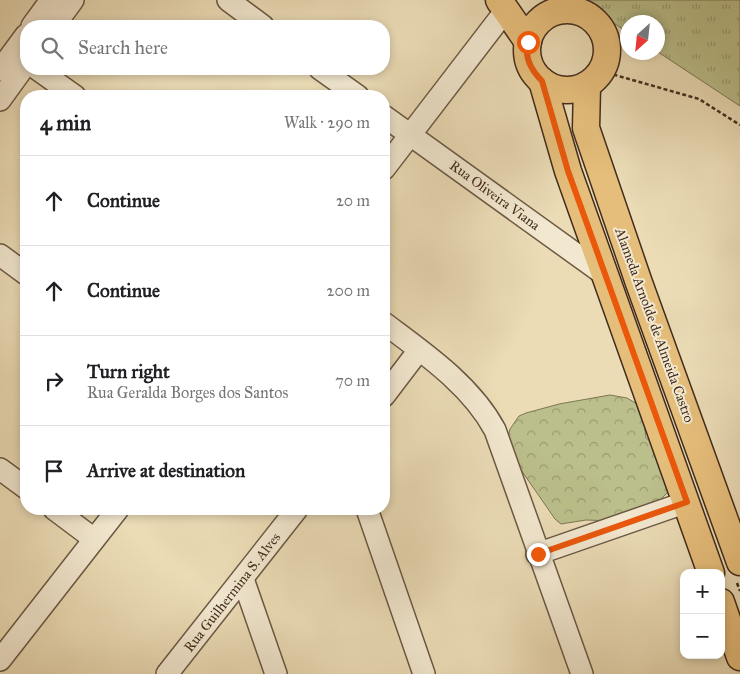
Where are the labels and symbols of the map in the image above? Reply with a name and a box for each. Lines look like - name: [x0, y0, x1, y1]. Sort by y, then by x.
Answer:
- north arrow: [620, 15, 665, 60]
- route start: [517, 31, 540, 54]
- street label: Rua Oliveira Viana: [446, 157, 543, 234]
- street label: Alameda Arnolde de Almeida Castro: [611, 225, 698, 425]
- street label: Rua Guilhermina S. Alves: [180, 529, 284, 655]
- route end: [527, 543, 550, 566]

